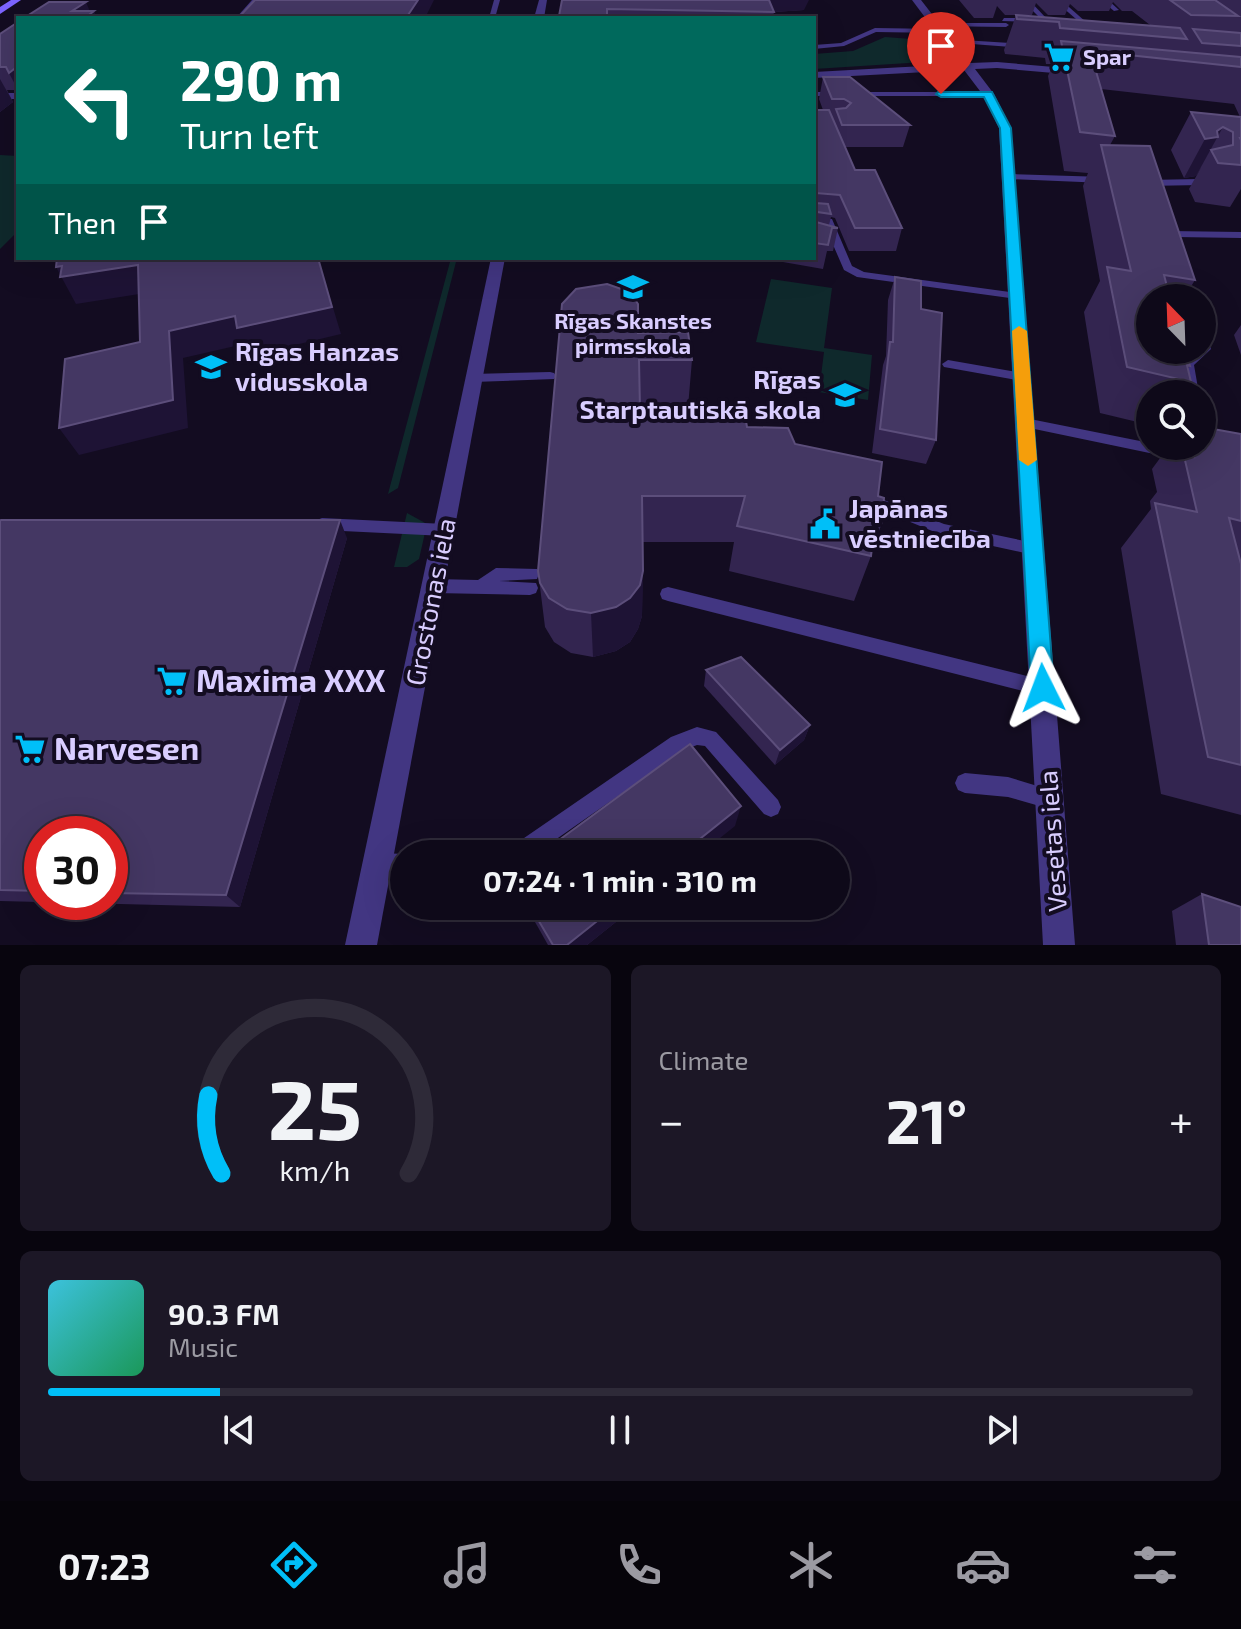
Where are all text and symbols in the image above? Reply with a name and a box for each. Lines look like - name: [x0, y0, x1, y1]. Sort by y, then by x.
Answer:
- pin: [907, 12, 975, 94]
- icon: arrive: [919, 24, 963, 68]
- supermarket icon: Spar: [1042, 40, 1076, 74]
- place label: Spar: [1083, 43, 1132, 69]
- text: 290 m: [180, 45, 342, 112]
- icon: left: [48, 48, 152, 152]
- text: Turn left: [180, 113, 319, 156]
- icon: arrive: [132, 200, 176, 244]
- text: Then: [48, 204, 116, 240]
- school or university icon: Rīgas Skanstes pirmsskola: [616, 270, 650, 304]
- north arrow: [1136, 284, 1216, 364]
- map controls: [1136, 284, 1216, 460]
- place label: Rīgas Skanstes pirmsskola: [554, 307, 712, 358]
- place label: Rīgas Hanzas vidusskola: [235, 335, 399, 396]
- school or university icon: Rīgas Hanzas vidusskola: [194, 350, 228, 384]
- place label: Rīgas Starptautiskā skola: [580, 363, 821, 424]
- school or university icon: Rīgas Starptautiskā skola: [828, 378, 862, 412]
- button: search: [1136, 380, 1216, 460]
- place label: Japānas vēstniecība: [849, 492, 991, 553]
- public building icon: Japānas vēstniecība: [808, 507, 842, 541]
- street label: Grostonas iela: [398, 515, 461, 688]
- position arrow: [1001, 646, 1085, 730]
- place label: Maxima XXX: [196, 660, 386, 698]
- supermarket icon: Maxima XXX: [155, 664, 189, 698]
- place label: Narvesen: [54, 728, 199, 766]
- supermarket icon: Narvesen: [13, 732, 47, 766]
- street label: Vesetas iela: [1031, 769, 1072, 913]
- speed limit sign: 30: [24, 816, 128, 920]
- text: 07:24 · 1 min · 310 m: [483, 862, 757, 898]
- text: Climate: [659, 1044, 748, 1075]
- text: 25: [268, 1057, 362, 1157]
- text: 21°: [886, 1084, 967, 1156]
- text: −: [659, 1093, 684, 1146]
- text: +: [1169, 1093, 1193, 1146]
- text: km/h: [280, 1152, 351, 1187]
- text: 90.3 FM: [168, 1295, 280, 1331]
- text: Music: [168, 1331, 238, 1362]
- icon: previous: [217, 1408, 261, 1452]
- icon: pause: [598, 1408, 642, 1452]
- icon: next: [980, 1408, 1024, 1452]
- icon: directions: [266, 1537, 322, 1593]
- icon: music: [439, 1537, 495, 1593]
- icon: phone: [611, 1537, 667, 1593]
- icon: climate: [783, 1537, 839, 1593]
- icon: car: [955, 1537, 1011, 1593]
- icon: filters: [1127, 1537, 1183, 1593]
- text: 07:23: [58, 1544, 150, 1587]

